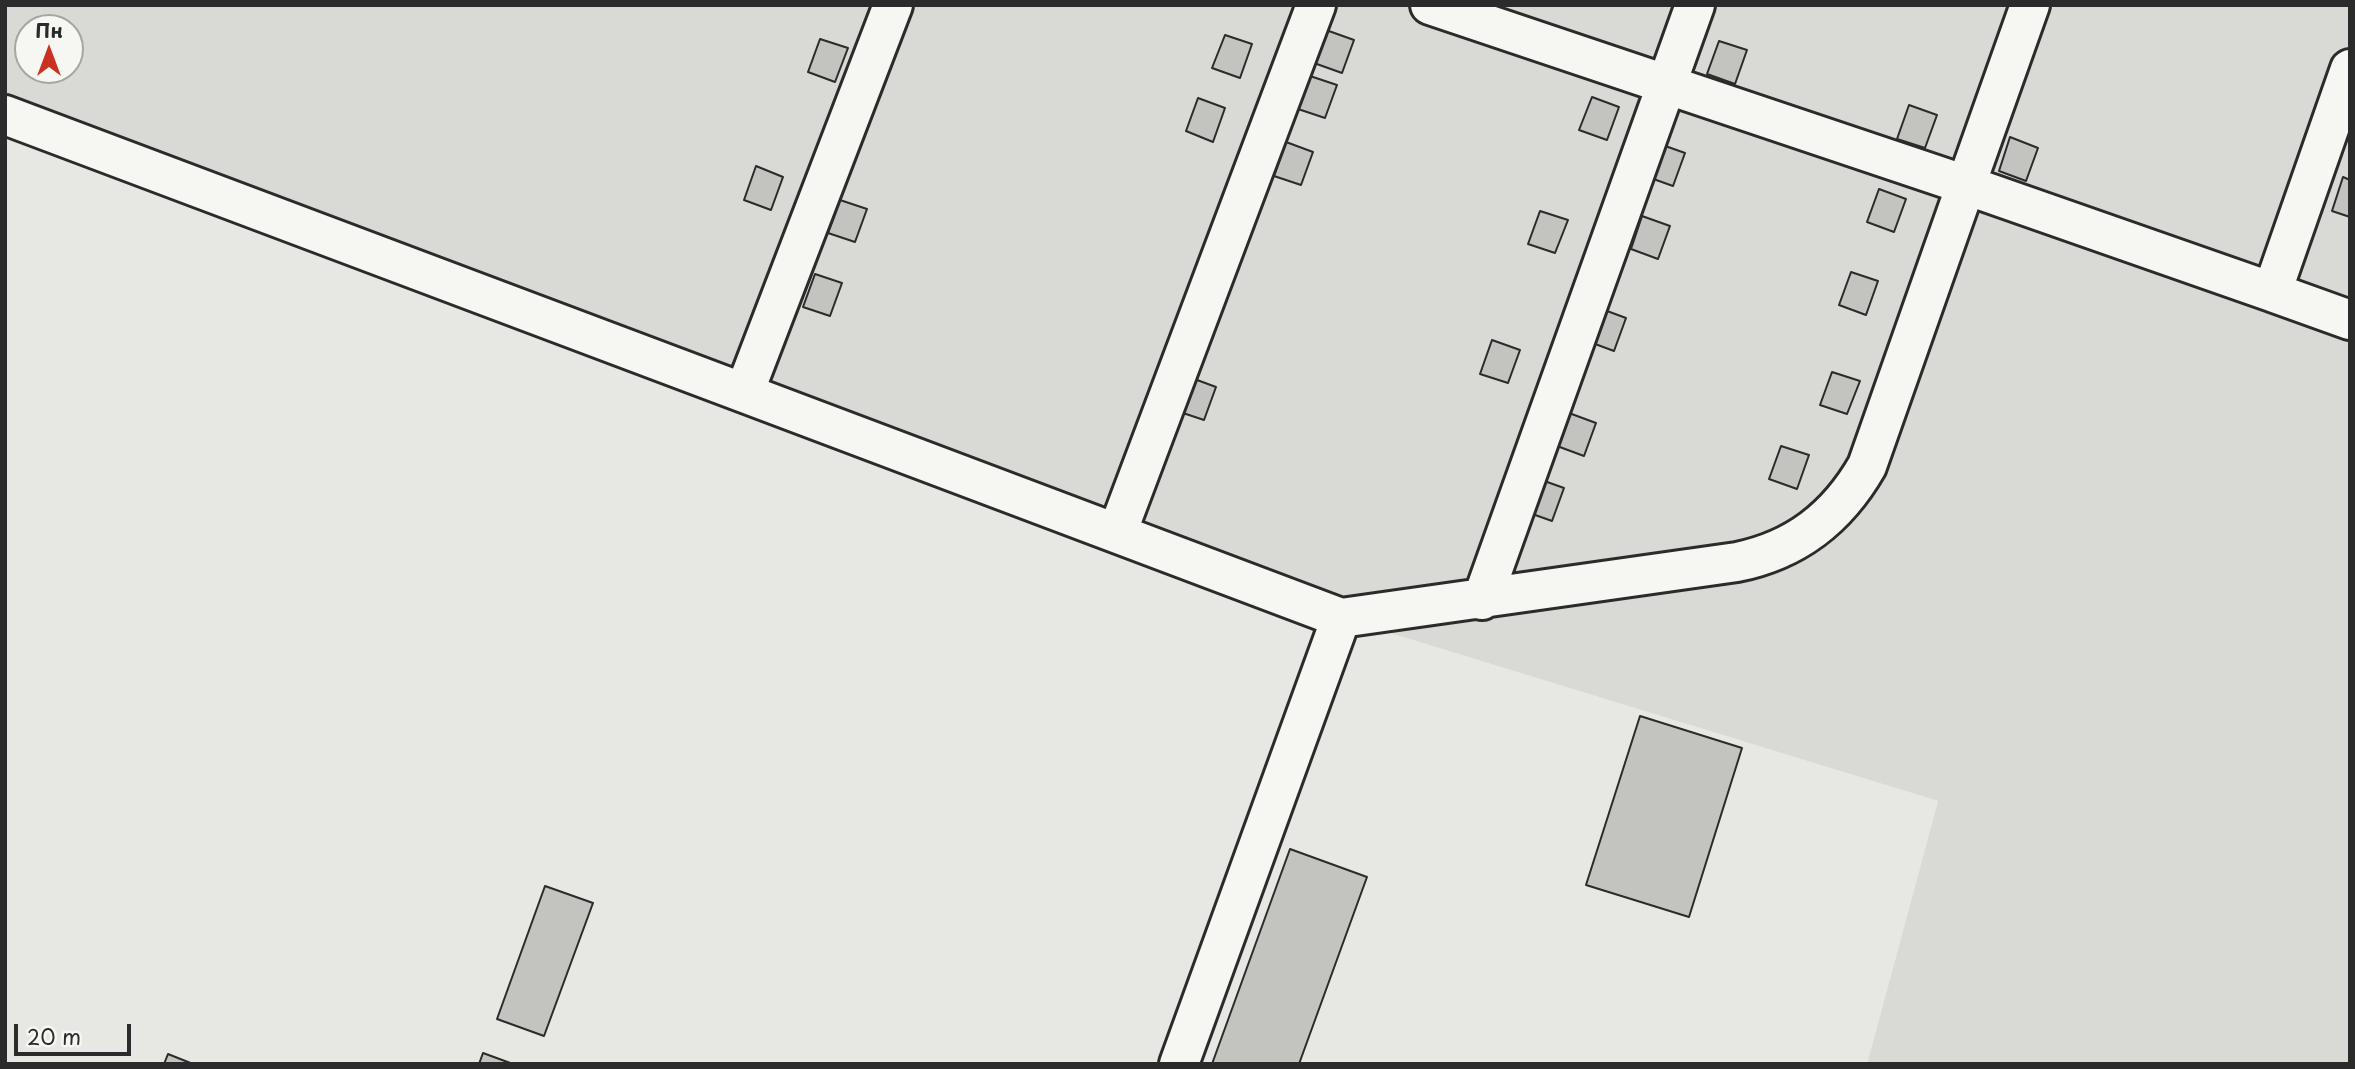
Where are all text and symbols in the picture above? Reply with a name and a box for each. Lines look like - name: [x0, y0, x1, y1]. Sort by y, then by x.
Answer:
- north arrow: [14, 14, 84, 84]
- text: Пн: [35, 16, 63, 44]
- scale bar: [18, 1010, 135, 1054]
- text: 20 m: [27, 1020, 81, 1052]

